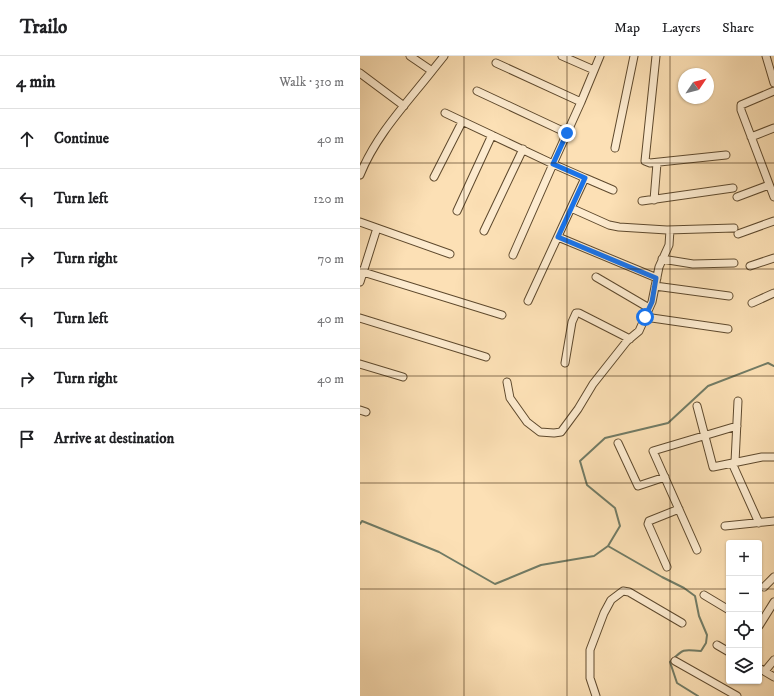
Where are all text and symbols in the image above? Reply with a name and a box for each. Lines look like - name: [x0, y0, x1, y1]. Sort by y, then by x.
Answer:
- text: Trailo: [20, 16, 67, 39]
- text: Map: [614, 19, 640, 37]
- text: Layers: [662, 19, 700, 37]
- text: Share: [722, 19, 754, 37]
- north arrow: [678, 68, 714, 104]
- text: 4 min: [16, 71, 55, 93]
- text: Walk · 310 m: [279, 74, 344, 90]
- route end: [558, 124, 576, 142]
- icon: ahead: [16, 128, 38, 150]
- text: Continue: [54, 129, 109, 148]
- text: 40 m: [317, 131, 344, 147]
- icon: left: [16, 188, 38, 210]
- text: Turn left: [54, 189, 108, 208]
- text: 120 m: [313, 191, 344, 207]
- icon: right: [16, 248, 38, 270]
- text: Turn right: [54, 249, 117, 268]
- text: 70 m: [318, 251, 344, 267]
- icon: left: [16, 308, 38, 330]
- route start: [636, 308, 654, 326]
- text: Turn left: [54, 309, 108, 328]
- text: 40 m: [317, 311, 344, 327]
- icon: right: [16, 368, 38, 390]
- text: Turn right: [54, 369, 117, 388]
- text: 40 m: [317, 371, 344, 387]
- icon: arrive: [16, 428, 38, 450]
- text: Arrive at destination: [54, 429, 174, 448]
- map controls: [726, 540, 762, 684]
- button: +: [726, 540, 762, 576]
- button: −: [726, 576, 762, 612]
- button: locate: [726, 612, 762, 648]
- button: layers: [726, 648, 762, 684]

